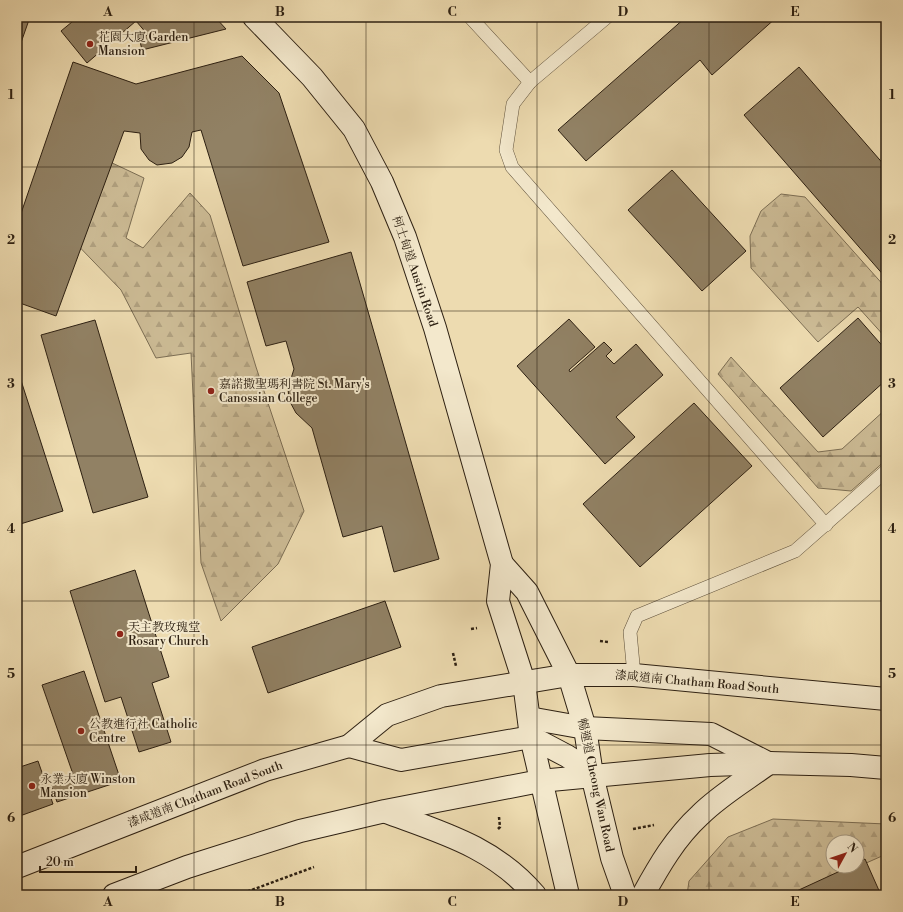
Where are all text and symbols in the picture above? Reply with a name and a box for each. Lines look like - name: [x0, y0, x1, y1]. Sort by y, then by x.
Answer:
- text: A: [102, 4, 113, 20]
- text: B: [275, 4, 285, 20]
- text: C: [447, 4, 457, 20]
- text: D: [618, 4, 628, 20]
- text: E: [790, 4, 800, 20]
- place label: 花園大廈 Garden Mansion: [98, 30, 189, 59]
- marker: 花園大廈 Garden Mansion: [85, 39, 95, 49]
- text: 1: [8, 87, 15, 103]
- text: 1: [889, 87, 896, 103]
- street label: 柯士甸道 Austin Road: [388, 214, 441, 329]
- text: 2: [7, 232, 15, 248]
- text: 2: [888, 232, 896, 248]
- text: 3: [7, 376, 15, 392]
- text: 3: [888, 376, 896, 392]
- place label: 嘉諾撒聖瑪利書院 St. Mary's Canossian College: [219, 377, 370, 406]
- marker: 嘉諾撒聖瑪利書院 St. Mary's Canossian College: [206, 386, 216, 396]
- text: 4: [7, 521, 16, 537]
- text: 4: [888, 521, 897, 537]
- place label: 天主教玫瑰堂 Rosary Church: [128, 620, 209, 649]
- marker: 天主教玫瑰堂 Rosary Church: [115, 629, 125, 639]
- text: 5: [7, 666, 15, 682]
- text: 5: [888, 666, 896, 682]
- street label: 漆咸道南 Chatham Road South: [614, 668, 780, 697]
- place label: 公教進行社 Catholic Centre: [89, 717, 198, 746]
- street label: 暢運道 Cheong Wan Road: [574, 717, 617, 853]
- marker: 公教進行社 Catholic Centre: [76, 726, 86, 736]
- street label: 漆咸道南 Chatham Road South: [126, 758, 285, 831]
- place label: 永業大廈 Winston Mansion: [40, 772, 135, 801]
- marker: 永業大廈 Winston Mansion: [27, 781, 37, 791]
- text: 6: [7, 810, 15, 826]
- text: 6: [888, 810, 896, 826]
- north arrow: [825, 834, 865, 874]
- text: N: [844, 840, 860, 856]
- scale bar: [40, 848, 136, 874]
- text: 20 m: [46, 855, 74, 870]
- text: A: [102, 894, 113, 910]
- text: B: [275, 894, 285, 910]
- text: C: [447, 894, 457, 910]
- text: D: [618, 894, 628, 910]
- text: E: [790, 894, 800, 910]

